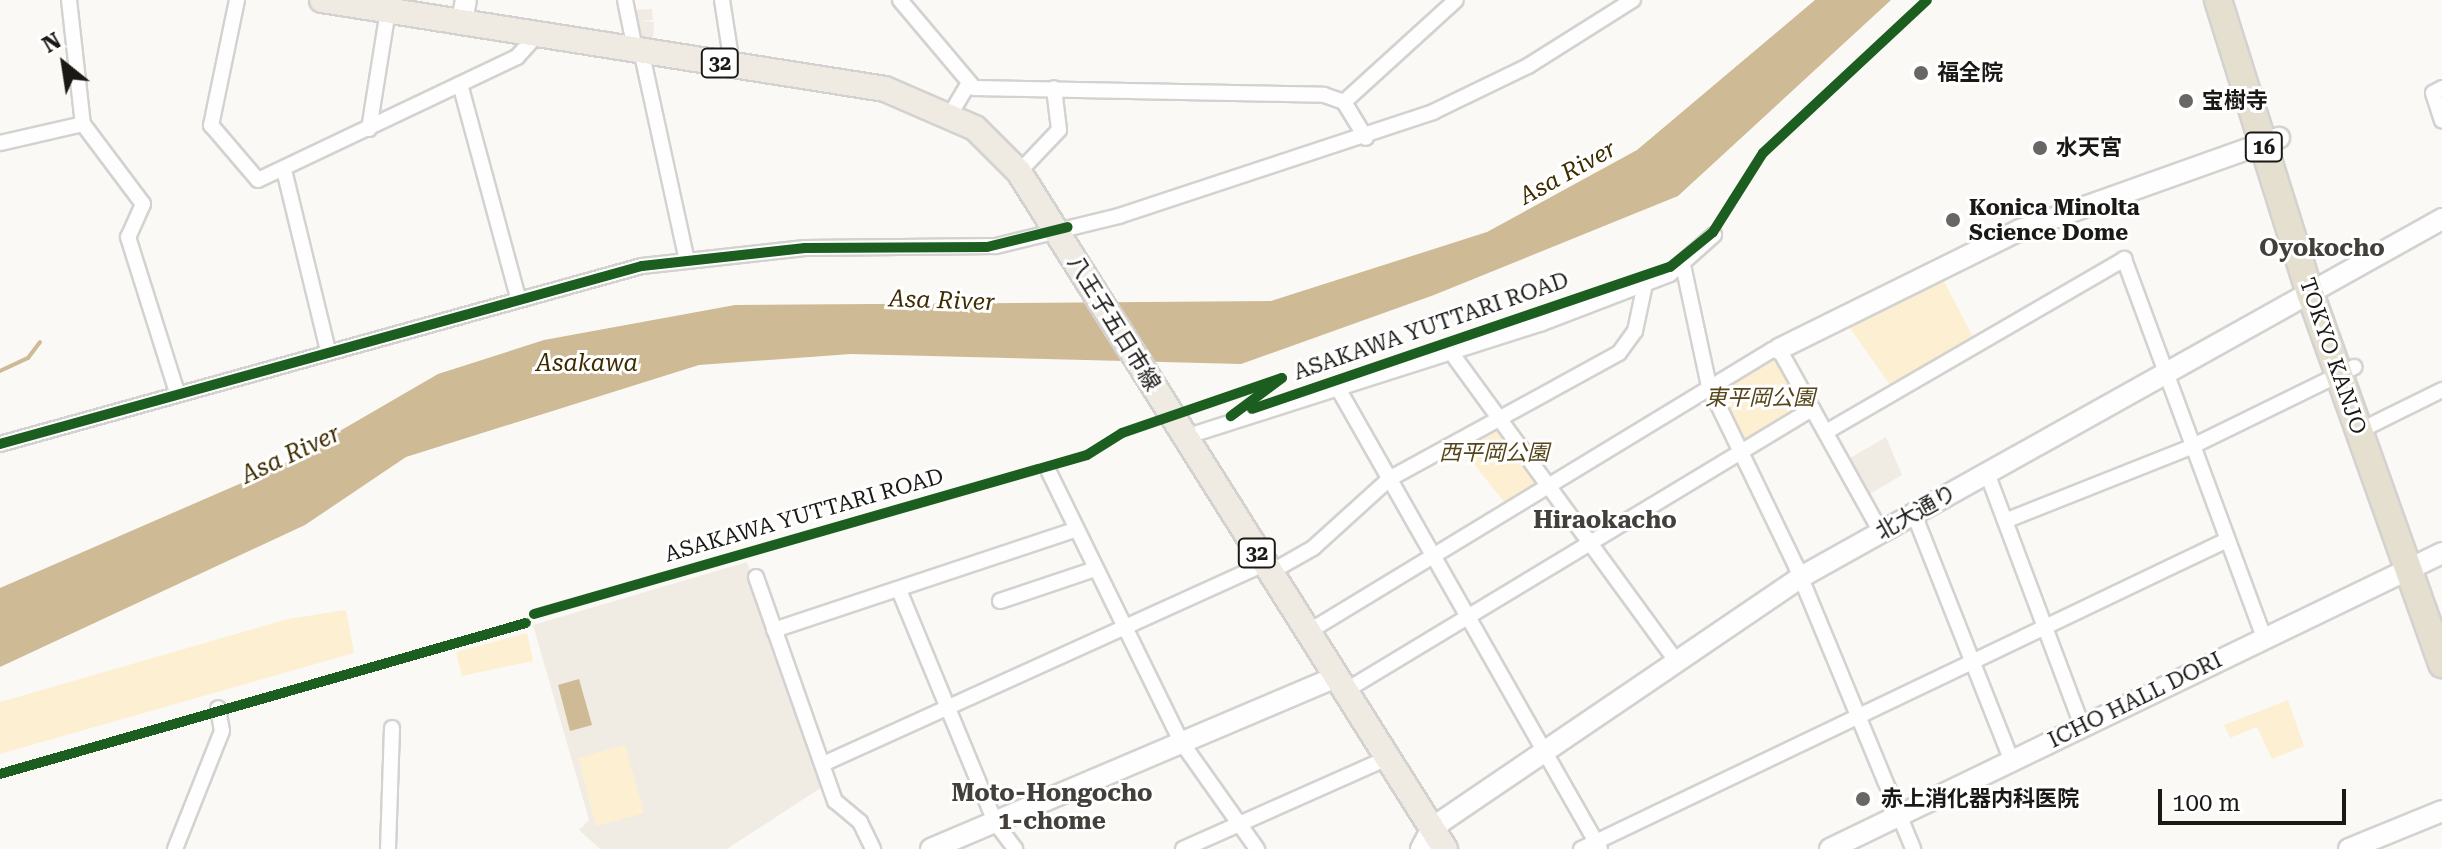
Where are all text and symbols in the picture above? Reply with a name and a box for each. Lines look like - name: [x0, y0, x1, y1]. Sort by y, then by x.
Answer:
- north arrow: [24, 24, 104, 104]
- text: N: [38, 28, 65, 58]
- road number: 32: [700, 47, 740, 79]
- place label: 福全院: [1937, 60, 2003, 86]
- marker: 福全院: [1912, 64, 1930, 82]
- place label: 宝樹寺: [2202, 88, 2268, 114]
- marker: 宝樹寺: [2177, 92, 2195, 110]
- road number: 16: [2244, 131, 2284, 163]
- water label: Asa River: [1515, 135, 1621, 211]
- place label: 水天宮: [2056, 135, 2122, 161]
- marker: 水天宮: [2031, 139, 2049, 157]
- place label: Konica Minolta Science Dome: [1969, 194, 2140, 246]
- marker: Konica Minolta Science Dome: [1944, 211, 1962, 229]
- district label: Oyokocho: [2259, 235, 2385, 263]
- street label: 八王子五日市線: [1062, 251, 1166, 395]
- street label: ASAKAWA YUTTARI ROAD: [1290, 266, 1572, 386]
- street label: TOKYO KANJO: [2294, 274, 2372, 438]
- water label: Asa River: [889, 285, 995, 317]
- water label: Asakawa: [536, 350, 638, 378]
- park label: 東平岡公園: [1705, 385, 1815, 411]
- water label: Asa River: [237, 420, 345, 490]
- park label: 西平岡公園: [1439, 440, 1549, 466]
- street label: ASAKAWA YUTTARI ROAD: [661, 462, 947, 568]
- street label: 北大通り: [1871, 479, 1961, 545]
- district label: Hiraokacho: [1533, 507, 1677, 535]
- road number: 32: [1237, 537, 1277, 569]
- street label: ICHO HALL DORI: [2044, 647, 2226, 753]
- scale bar: [2162, 773, 2350, 823]
- district label: Moto-Hongocho 1-chome: [951, 780, 1153, 836]
- place label: 赤上消化器内科医院: [1881, 786, 2079, 812]
- marker: 赤上消化器内科医院: [1852, 788, 1874, 810]
- text: 100 m: [2172, 789, 2240, 817]

